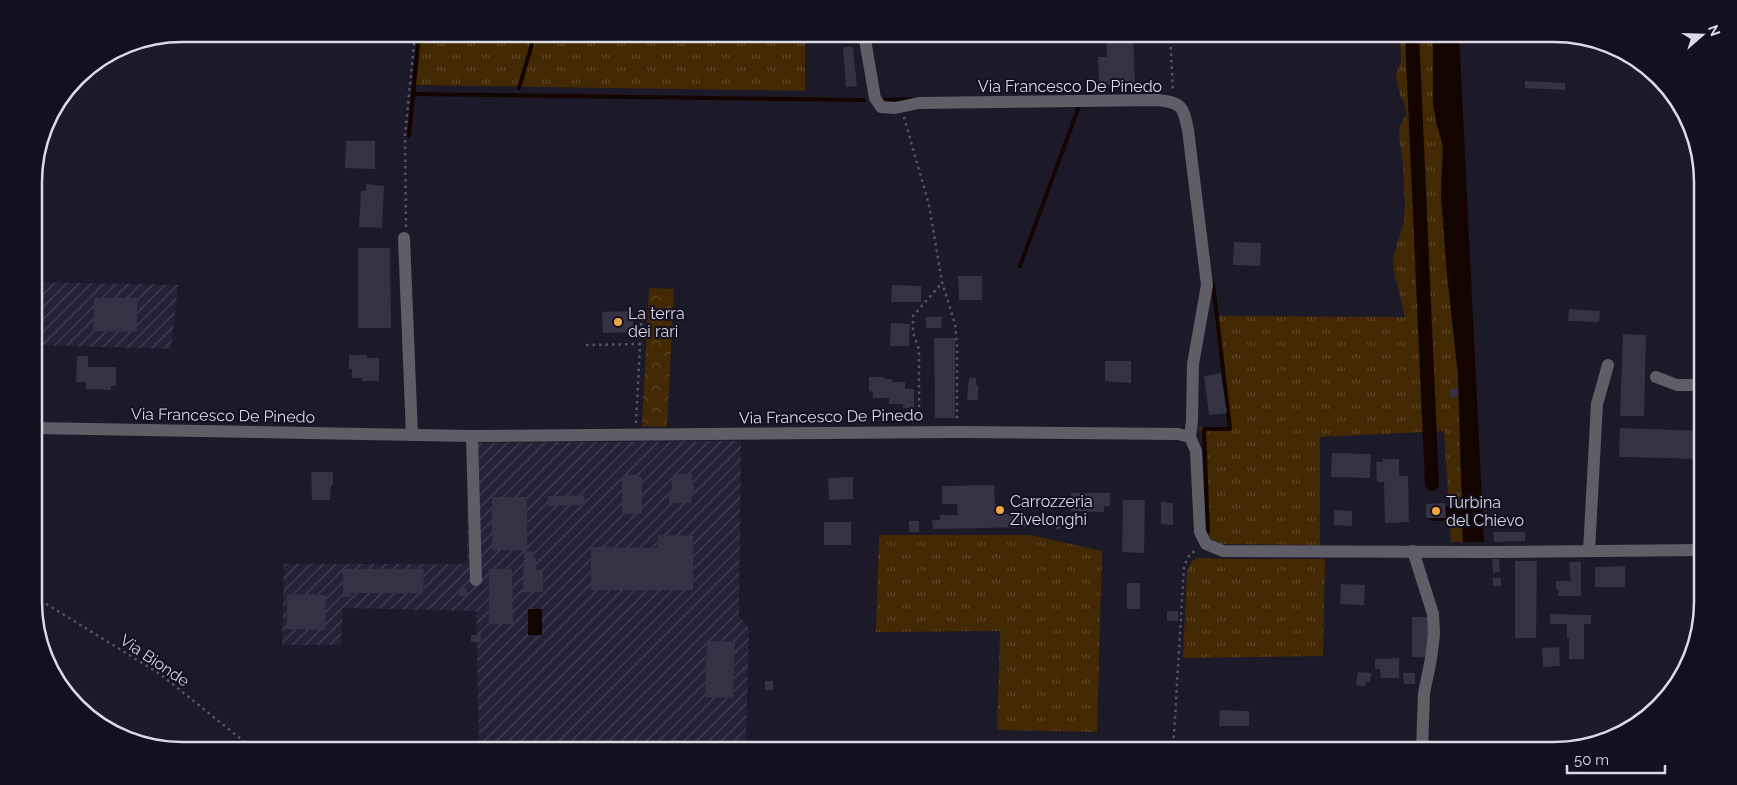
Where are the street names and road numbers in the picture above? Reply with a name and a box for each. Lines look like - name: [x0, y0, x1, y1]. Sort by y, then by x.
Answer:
- street label: Via Francesco De Pinedo: [978, 77, 1162, 96]
- street label: Via Francesco De Pinedo: [131, 404, 315, 427]
- street label: Via Francesco De Pinedo: [739, 405, 923, 428]
- street label: Via Bionde: [116, 630, 193, 691]

